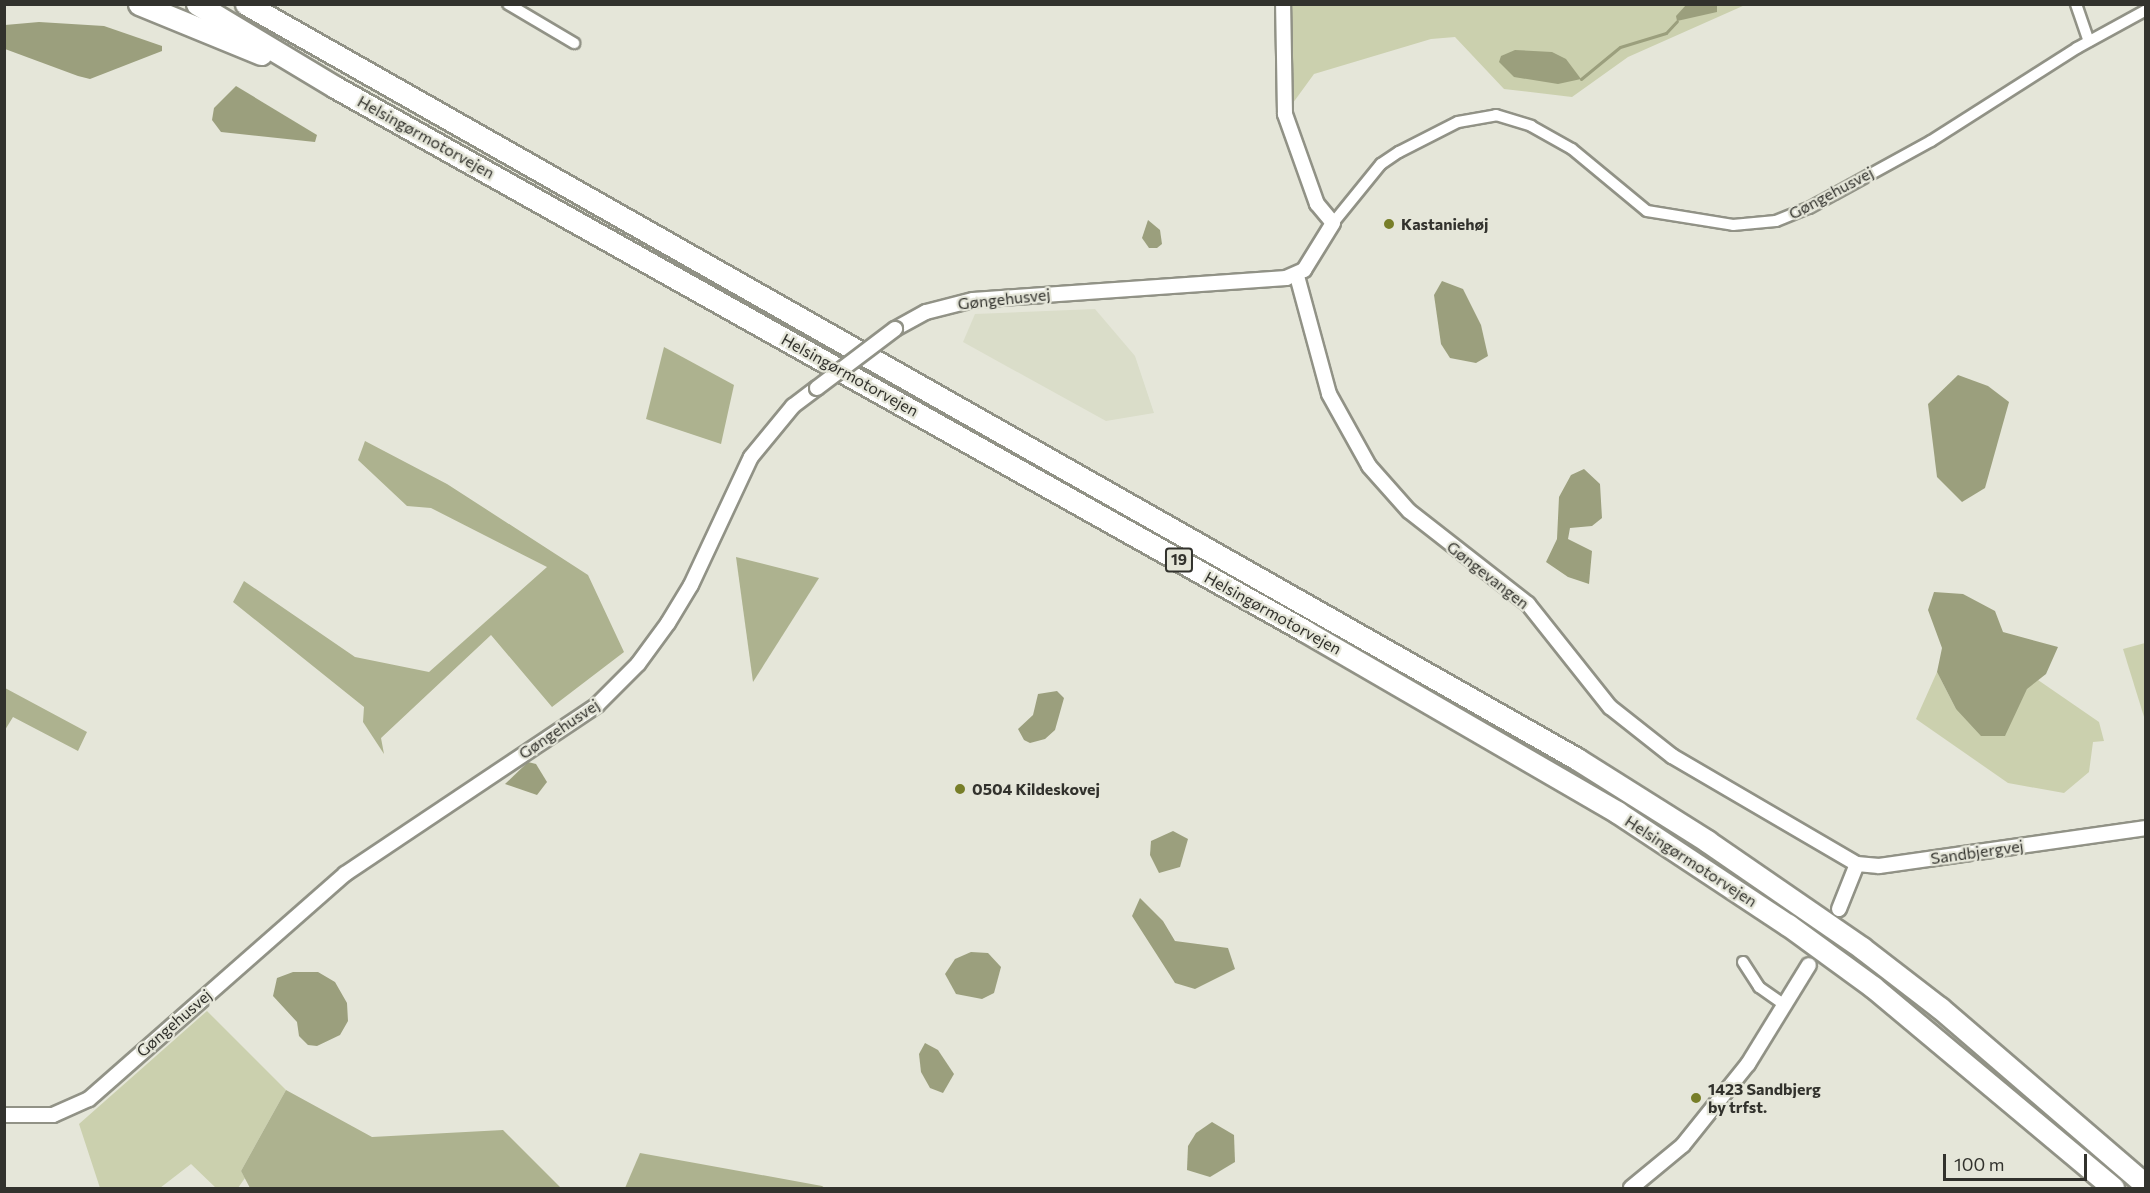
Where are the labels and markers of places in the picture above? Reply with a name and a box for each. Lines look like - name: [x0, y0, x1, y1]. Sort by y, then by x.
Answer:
- place label: Kastaniehøj: [1401, 214, 1489, 234]
- marker: Kastaniehøj: [1382, 217, 1396, 231]
- place label: 0504 Kildeskovej: [972, 779, 1100, 799]
- marker: 0504 Kildeskovej: [953, 782, 967, 796]
- place label: 1423 Sandbjerg by trfst.: [1708, 1079, 1821, 1117]
- marker: 1423 Sandbjerg by trfst.: [1689, 1091, 1703, 1105]

